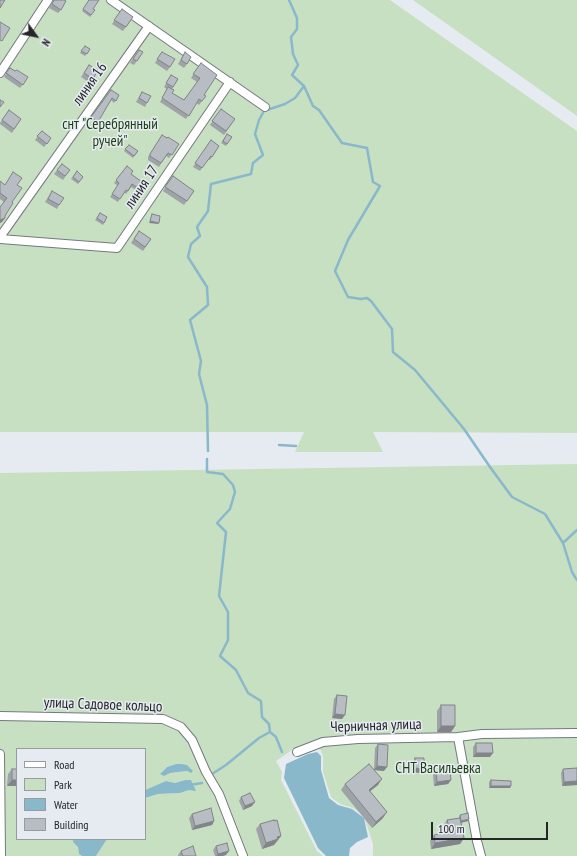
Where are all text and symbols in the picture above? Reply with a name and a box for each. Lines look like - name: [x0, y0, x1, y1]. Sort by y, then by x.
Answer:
- north arrow: [16, 16, 56, 56]
- text: N: [39, 36, 54, 49]
- street label: линия 16: [69, 59, 111, 109]
- park label: снт "Серебрянный ручей": [62, 116, 158, 151]
- street label: линия 17: [121, 162, 163, 212]
- street label: улица Садовое кольцо: [43, 694, 163, 716]
- street label: Черничная улица: [330, 715, 422, 737]
- legend: [16, 748, 146, 840]
- text: Road: [54, 757, 74, 772]
- park label: СНТ Васильевка: [395, 760, 481, 778]
- text: Park: [54, 777, 72, 792]
- text: Water: [54, 797, 78, 812]
- scale bar: [433, 814, 550, 840]
- text: Building: [54, 817, 89, 832]
- text: 100 m: [438, 821, 465, 836]

